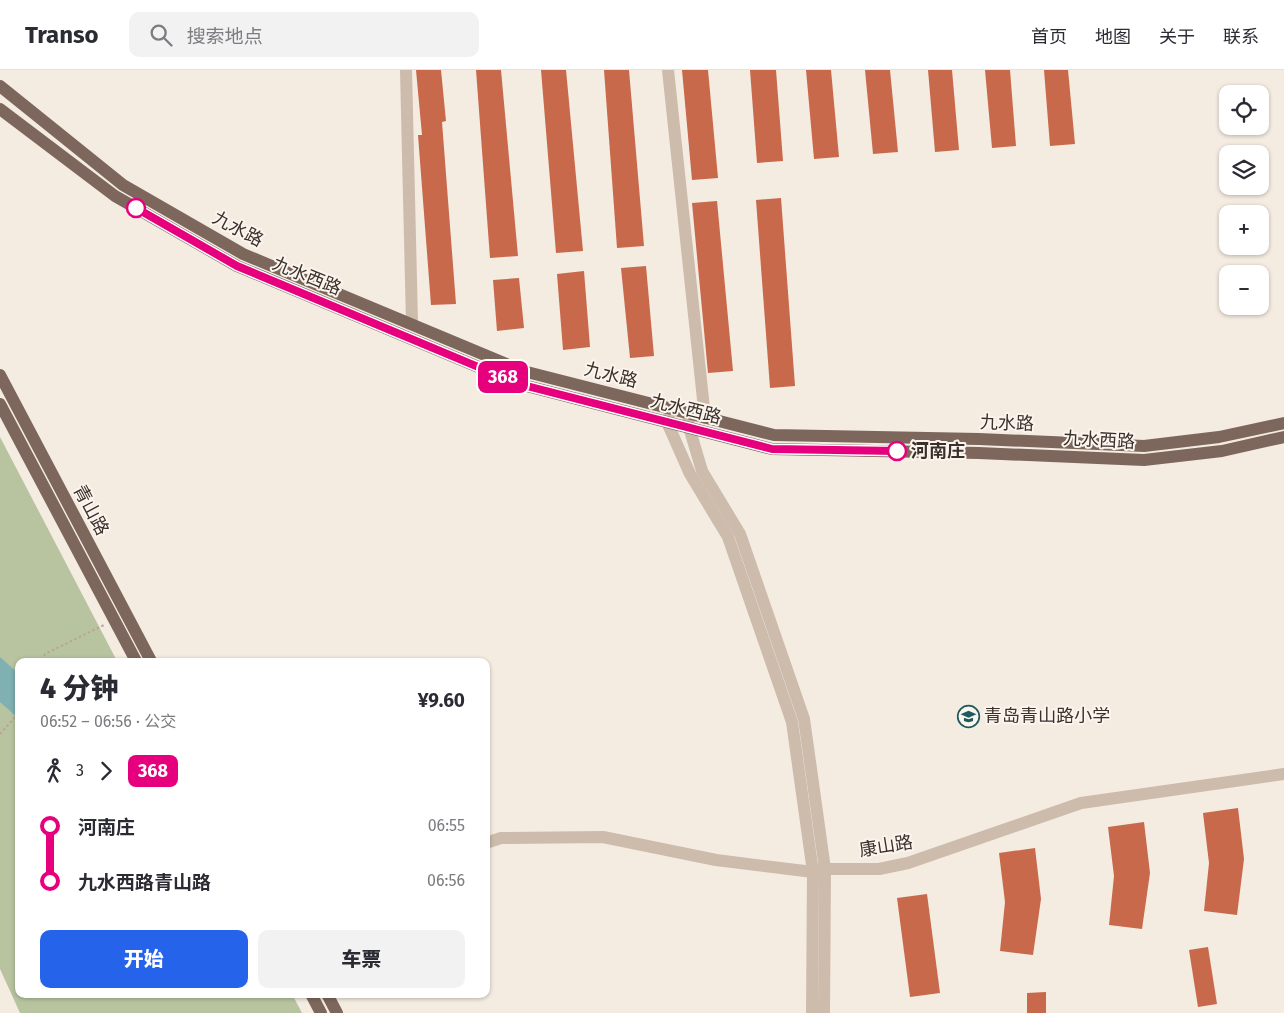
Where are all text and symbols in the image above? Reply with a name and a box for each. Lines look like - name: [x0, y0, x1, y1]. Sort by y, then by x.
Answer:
- search box: [129, 12, 479, 57]
- text: Transo: [25, 21, 99, 49]
- icon: search: [147, 21, 175, 49]
- text: 搜索地点: [187, 25, 263, 48]
- text: 首页: [1031, 26, 1067, 48]
- text: 地图: [1095, 26, 1131, 48]
- text: 关于: [1159, 26, 1195, 48]
- text: 联系: [1223, 26, 1259, 48]
- map controls: [1219, 85, 1269, 315]
- button: locate: [1219, 85, 1269, 135]
- button: layers: [1219, 145, 1269, 195]
- unlabelled marker: [126, 198, 146, 218]
- button: +: [1219, 205, 1269, 255]
- street label: 九水路: [209, 207, 267, 251]
- street label: 九水西路: [270, 252, 344, 300]
- button: −: [1219, 265, 1269, 315]
- street label: 九水路: [582, 358, 640, 392]
- line badge: 368: [474, 361, 532, 393]
- text: 368: [488, 366, 518, 388]
- street label: 九水西路: [648, 390, 724, 428]
- street label: 九水路: [980, 411, 1034, 435]
- street label: 九水西路: [1062, 427, 1136, 453]
- place label: 河南庄: [911, 440, 965, 462]
- marker: 河南庄: [887, 441, 907, 461]
- street label: 青山路: [69, 481, 113, 539]
- text: 4 分钟: [40, 672, 118, 705]
- text: ¥9.60: [418, 689, 465, 712]
- school or university icon: 青岛青山路小学: [956, 704, 980, 728]
- place label: 青岛青山路小学: [984, 705, 1110, 727]
- text: 06:52 – 06:56 · 公交: [40, 712, 176, 731]
- icon: walk: [40, 757, 68, 785]
- icon: forward: [92, 757, 120, 785]
- text: 368: [138, 760, 168, 782]
- text: 3: [76, 761, 84, 780]
- text: 河南庄: [78, 816, 135, 839]
- text: 06:55: [428, 816, 465, 835]
- street label: 康山路: [858, 831, 914, 861]
- text: 九水西路青山路: [78, 871, 211, 894]
- text: 06:56: [427, 871, 465, 890]
- button: 开始: [40, 930, 248, 988]
- button: 车票: [258, 930, 465, 988]

